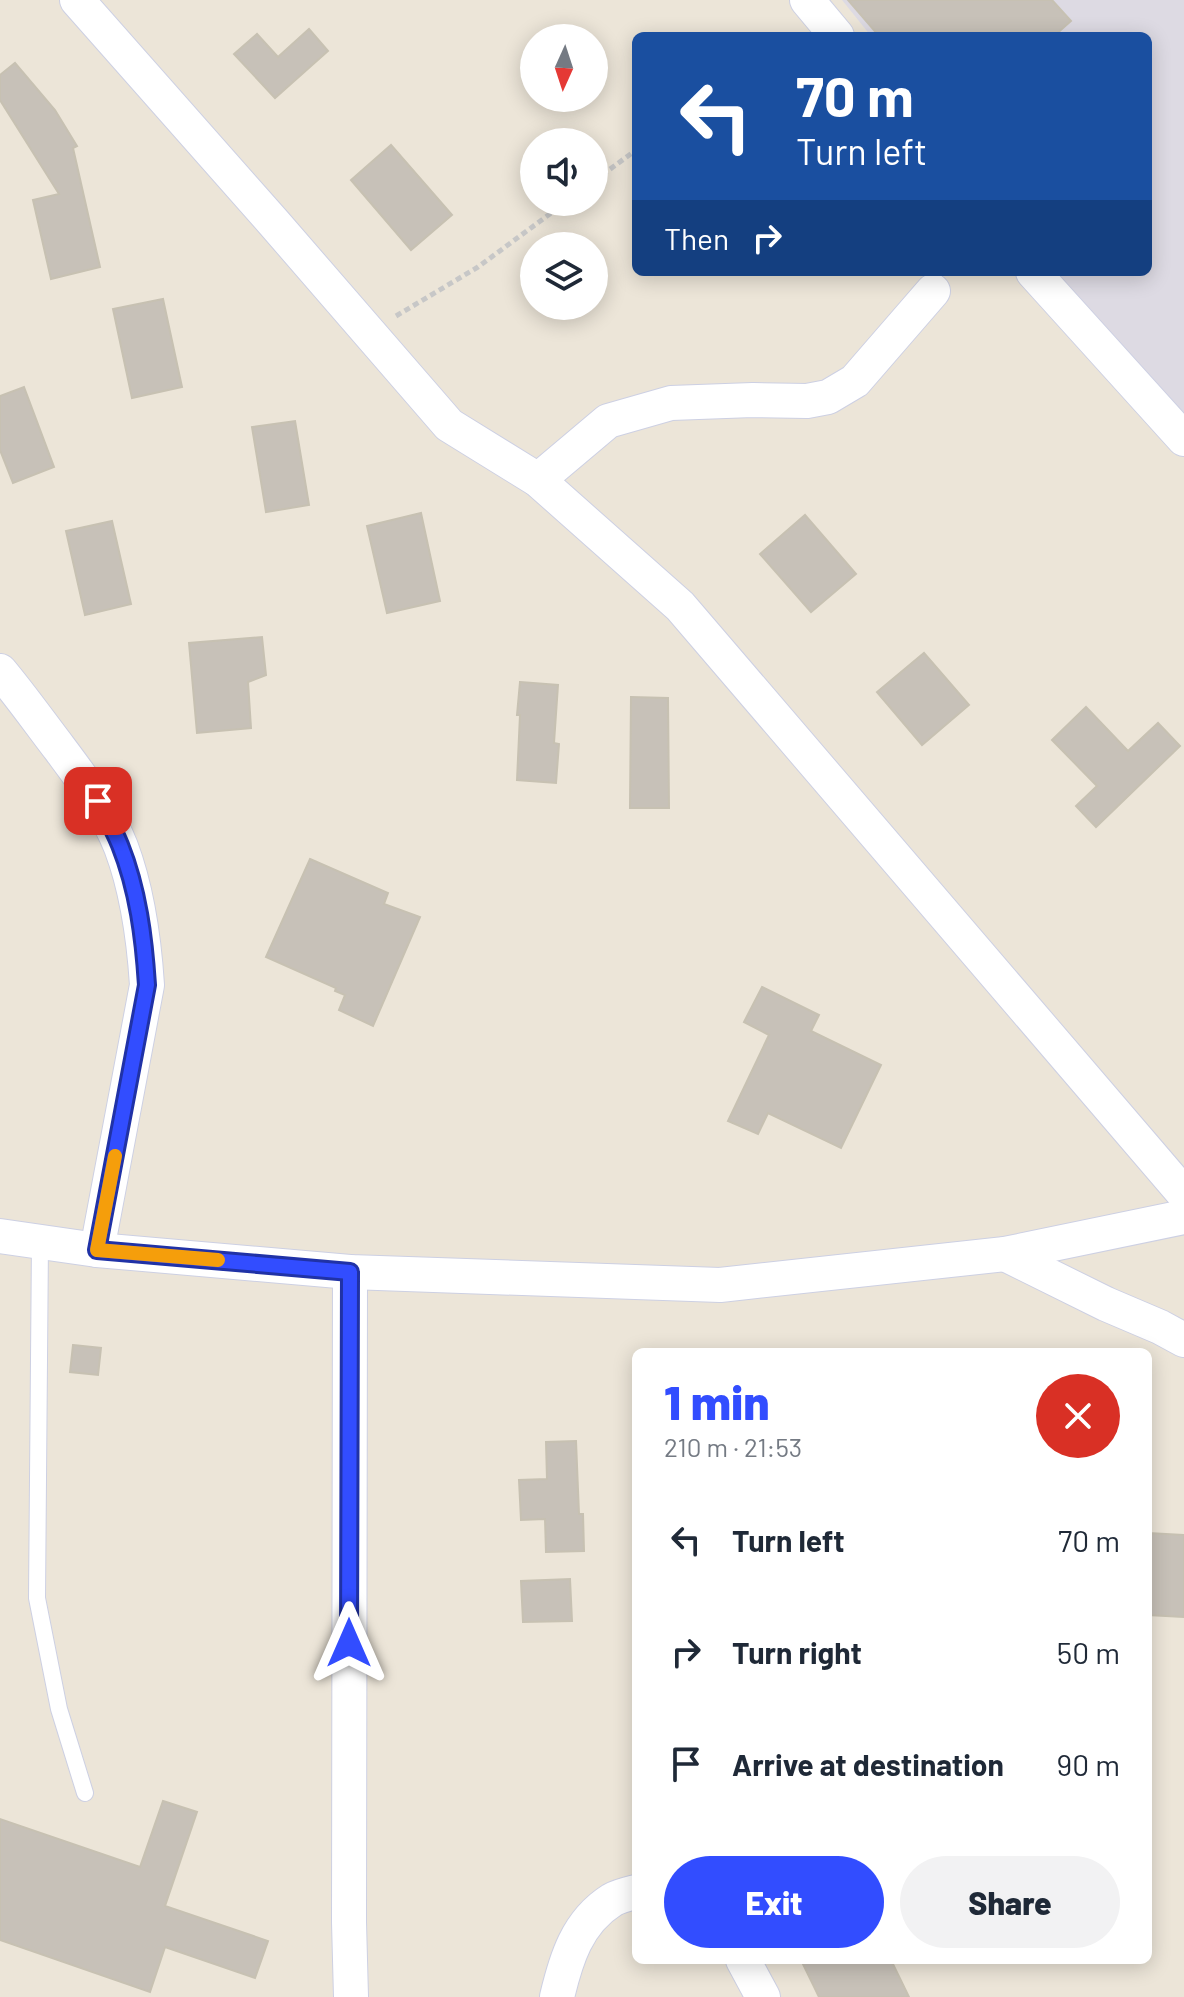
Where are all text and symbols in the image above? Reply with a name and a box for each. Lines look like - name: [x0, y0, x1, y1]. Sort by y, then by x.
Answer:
- north arrow: [520, 24, 608, 112]
- map controls: [520, 24, 608, 320]
- text: 70 m: [796, 61, 914, 128]
- icon: left: [664, 64, 768, 168]
- button: sound: [520, 128, 608, 216]
- text: Turn left: [796, 129, 927, 172]
- icon: right: [745, 216, 789, 260]
- text: Then: [664, 220, 729, 256]
- button: layers: [520, 232, 608, 320]
- pin: [64, 767, 132, 835]
- icon: arrive: [76, 779, 120, 823]
- text: 1 min: [664, 1372, 770, 1430]
- button: close: [1036, 1374, 1120, 1458]
- text: 210 m · 21:53: [664, 1431, 802, 1462]
- icon: left: [664, 1518, 708, 1562]
- text: Turn left: [732, 1522, 845, 1558]
- text: 70 m: [1058, 1522, 1120, 1558]
- position arrow: [307, 1601, 391, 1685]
- icon: right: [664, 1630, 708, 1674]
- text: Turn right: [732, 1634, 862, 1670]
- text: 50 m: [1057, 1634, 1120, 1670]
- icon: arrive: [664, 1742, 708, 1786]
- text: Arrive at destination: [732, 1746, 1004, 1782]
- text: 90 m: [1057, 1746, 1120, 1782]
- button: Exit: [664, 1856, 884, 1948]
- button: Share: [900, 1856, 1120, 1948]

